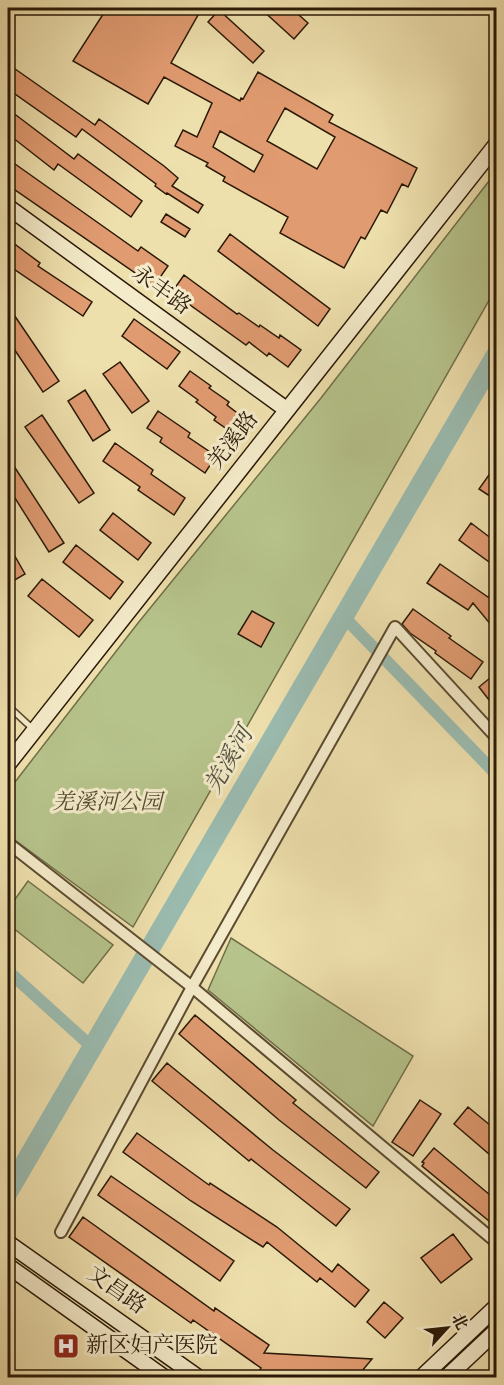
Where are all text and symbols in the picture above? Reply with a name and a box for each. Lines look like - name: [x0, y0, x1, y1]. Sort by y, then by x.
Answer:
- street label: 永丰路: [125, 259, 197, 323]
- street label: 羌溪路: [201, 405, 267, 477]
- water label: 羌溪河: [197, 718, 265, 801]
- park label: 羌溪河公园: [52, 788, 165, 819]
- street label: 文昌路: [80, 1259, 152, 1323]
- north arrow: [417, 1298, 477, 1358]
- text: 北: [445, 1310, 472, 1334]
- hospital icon: 新区妇产医院: [51, 1331, 81, 1361]
- place label: 新区妇产医院: [86, 1331, 218, 1362]

